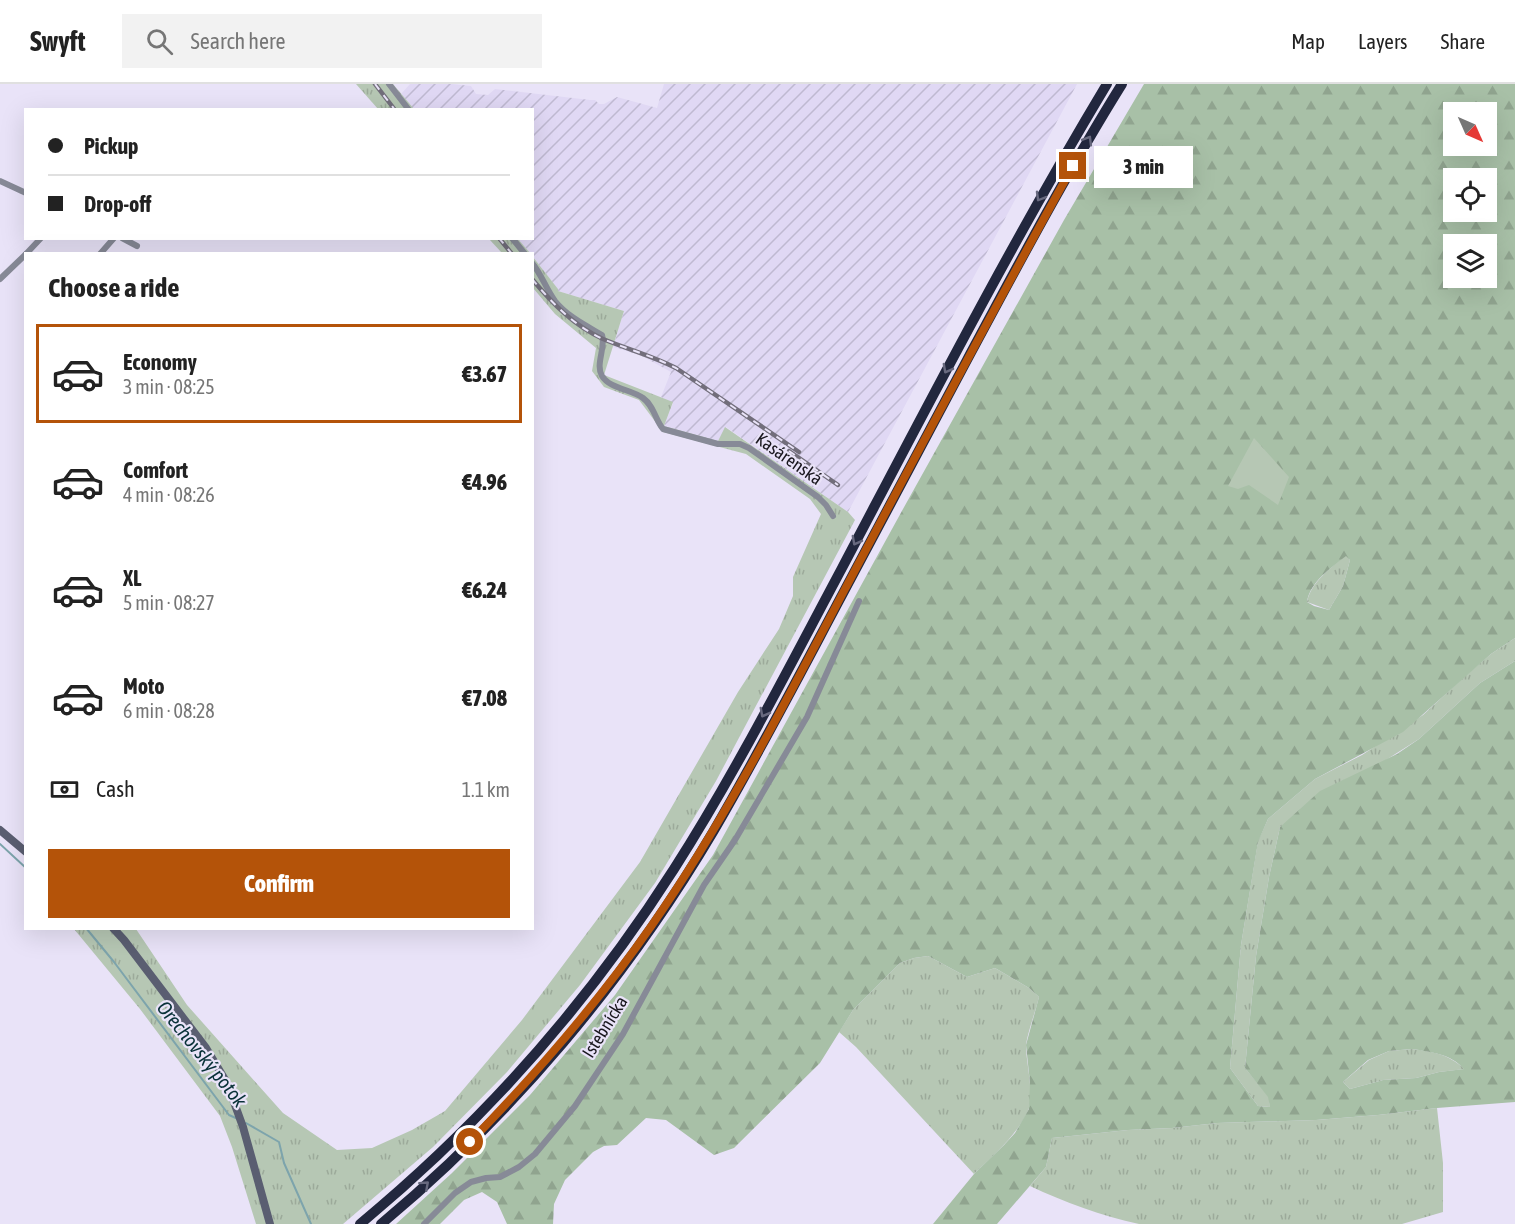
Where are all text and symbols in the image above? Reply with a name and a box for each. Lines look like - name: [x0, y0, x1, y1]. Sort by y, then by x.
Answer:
- search box: [122, 14, 542, 68]
- text: Swyft: [30, 25, 86, 57]
- icon: search: [143, 25, 176, 58]
- text: Search here: [191, 28, 285, 54]
- text: Map: [1291, 29, 1325, 53]
- text: Layers: [1358, 29, 1408, 53]
- text: Share: [1441, 29, 1485, 53]
- north arrow: [1443, 102, 1497, 156]
- map controls: [1443, 102, 1497, 288]
- text: Pickup: [84, 133, 139, 159]
- one-way arrow: [1081, 136, 1092, 146]
- callout: 3 min: [1094, 145, 1193, 187]
- route end: [1059, 152, 1086, 179]
- text: 3 min: [1123, 155, 1164, 178]
- button: locate: [1443, 168, 1497, 222]
- text: Drop-off: [84, 191, 151, 217]
- one-way arrow: [1036, 191, 1047, 201]
- button: layers: [1443, 234, 1497, 288]
- text: Choose a ride: [48, 272, 180, 303]
- icon: car: [51, 347, 105, 401]
- text: Economy: [123, 349, 197, 375]
- text: €3.67: [462, 361, 507, 387]
- one-way arrow: [943, 363, 955, 374]
- text: 3 min · 08:25: [123, 375, 215, 398]
- street label: Kasárenská: [752, 428, 827, 489]
- icon: car: [51, 455, 105, 509]
- text: Comfort: [123, 457, 188, 483]
- text: €4.96: [462, 469, 507, 495]
- text: 4 min · 08:26: [123, 483, 215, 506]
- one-way arrow: [852, 535, 863, 545]
- icon: car: [51, 563, 105, 617]
- text: XL: [123, 565, 141, 591]
- text: €6.24: [462, 577, 507, 603]
- text: 5 min · 08:27: [123, 591, 215, 614]
- icon: car: [51, 671, 105, 725]
- text: Moto: [123, 673, 165, 699]
- text: €7.08: [462, 685, 507, 711]
- text: 6 min · 08:28: [123, 699, 215, 722]
- one-way arrow: [760, 707, 771, 717]
- icon: cash: [48, 773, 81, 806]
- text: Cash: [96, 776, 135, 802]
- text: 1.1 km: [462, 778, 510, 801]
- button: Confirm: [48, 849, 510, 918]
- street label: Istebnícka: [578, 992, 632, 1061]
- water label: Orechovský potok: [153, 996, 252, 1111]
- route start: [456, 1128, 483, 1155]
- one-way arrow: [418, 1181, 428, 1192]

